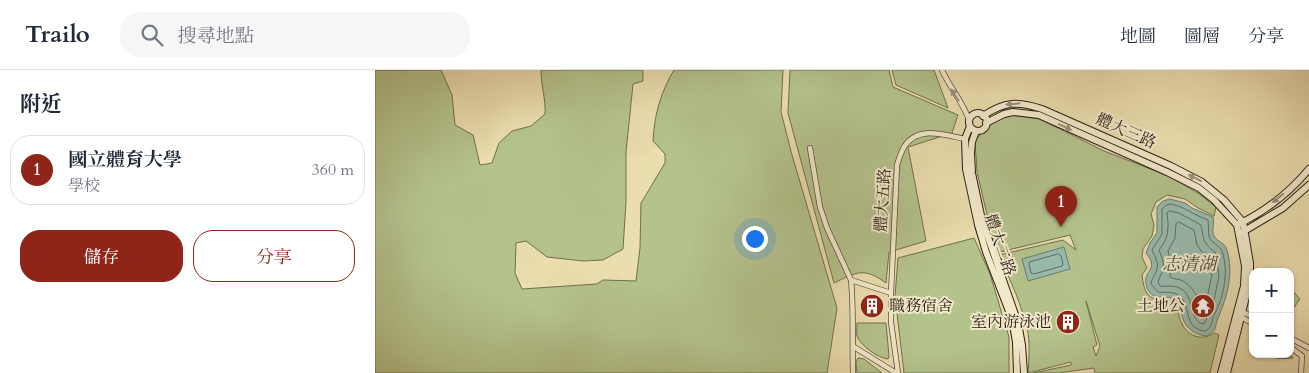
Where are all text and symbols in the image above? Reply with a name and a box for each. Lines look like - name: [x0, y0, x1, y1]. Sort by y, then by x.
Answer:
- search box: [120, 12, 470, 57]
- text: Trailo: [25, 18, 90, 51]
- icon: search: [138, 21, 166, 49]
- text: 搜尋地點: [178, 23, 254, 49]
- text: 地圖: [1120, 24, 1156, 49]
- text: 圖層: [1184, 24, 1220, 49]
- text: 分享: [1248, 24, 1284, 49]
- one-way arrow: [951, 89, 960, 102]
- text: 附近: [20, 90, 62, 119]
- one-way arrow: [1005, 100, 1021, 108]
- street label: 體大三路: [1092, 108, 1160, 154]
- one-way arrow: [1058, 123, 1072, 131]
- text: 國立體育大學: [68, 147, 182, 173]
- text: 1: [33, 159, 41, 181]
- text: 360 m: [312, 159, 354, 181]
- street label: 體大五路: [870, 167, 896, 233]
- one-way arrow: [1187, 174, 1202, 182]
- text: 學校: [68, 175, 100, 197]
- pin: 1: [1045, 186, 1077, 227]
- one-way arrow: [1272, 193, 1285, 204]
- street label: 體大二路: [979, 211, 1021, 279]
- your location: [742, 226, 768, 252]
- button: 儲存: [20, 230, 183, 282]
- button: 分享: [193, 230, 355, 282]
- water label: 志清湖: [1162, 252, 1219, 277]
- map controls: [1249, 268, 1294, 358]
- button: +: [1249, 268, 1294, 313]
- building icon: 職務宿舍: [859, 293, 885, 319]
- temple icon: 土地公: [1190, 293, 1216, 319]
- place label: 職務宿舍: [889, 295, 953, 317]
- place label: 土地公: [1137, 295, 1185, 317]
- building icon: 室內游泳池: [1055, 309, 1081, 335]
- place label: 室內游泳池: [971, 311, 1051, 333]
- button: −: [1249, 313, 1294, 358]

